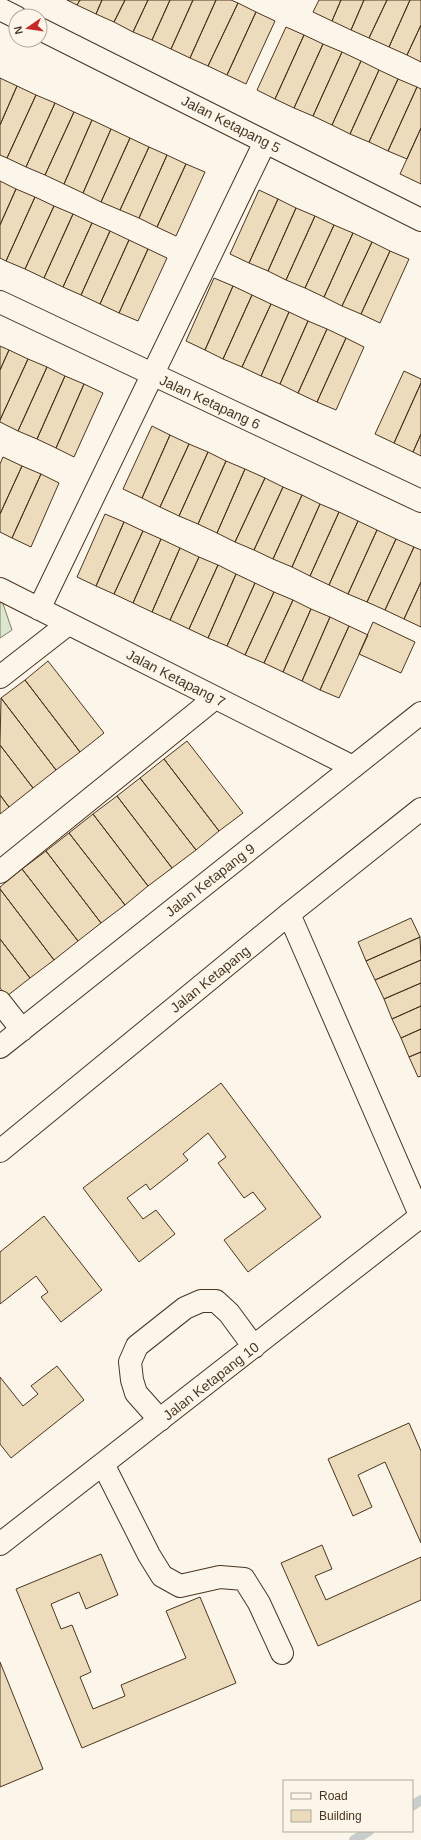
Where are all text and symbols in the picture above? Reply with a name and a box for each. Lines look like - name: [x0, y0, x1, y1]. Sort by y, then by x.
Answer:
- north arrow: [8, 8, 48, 48]
- text: N: [12, 25, 25, 35]
- street label: Jalan Ketapang 5: [179, 92, 283, 156]
- street label: Jalan Ketapang 6: [157, 372, 263, 432]
- street label: Jalan Ketapang 7: [124, 646, 228, 710]
- street label: Jalan Ketapang 9: [162, 840, 258, 920]
- street label: Jalan Ketapang: [167, 942, 253, 1016]
- street label: Jalan Ketapang 10: [160, 1339, 262, 1423]
- legend: [283, 1780, 413, 1832]
- text: Road: [319, 1789, 348, 1803]
- text: Building: [319, 1809, 362, 1823]

